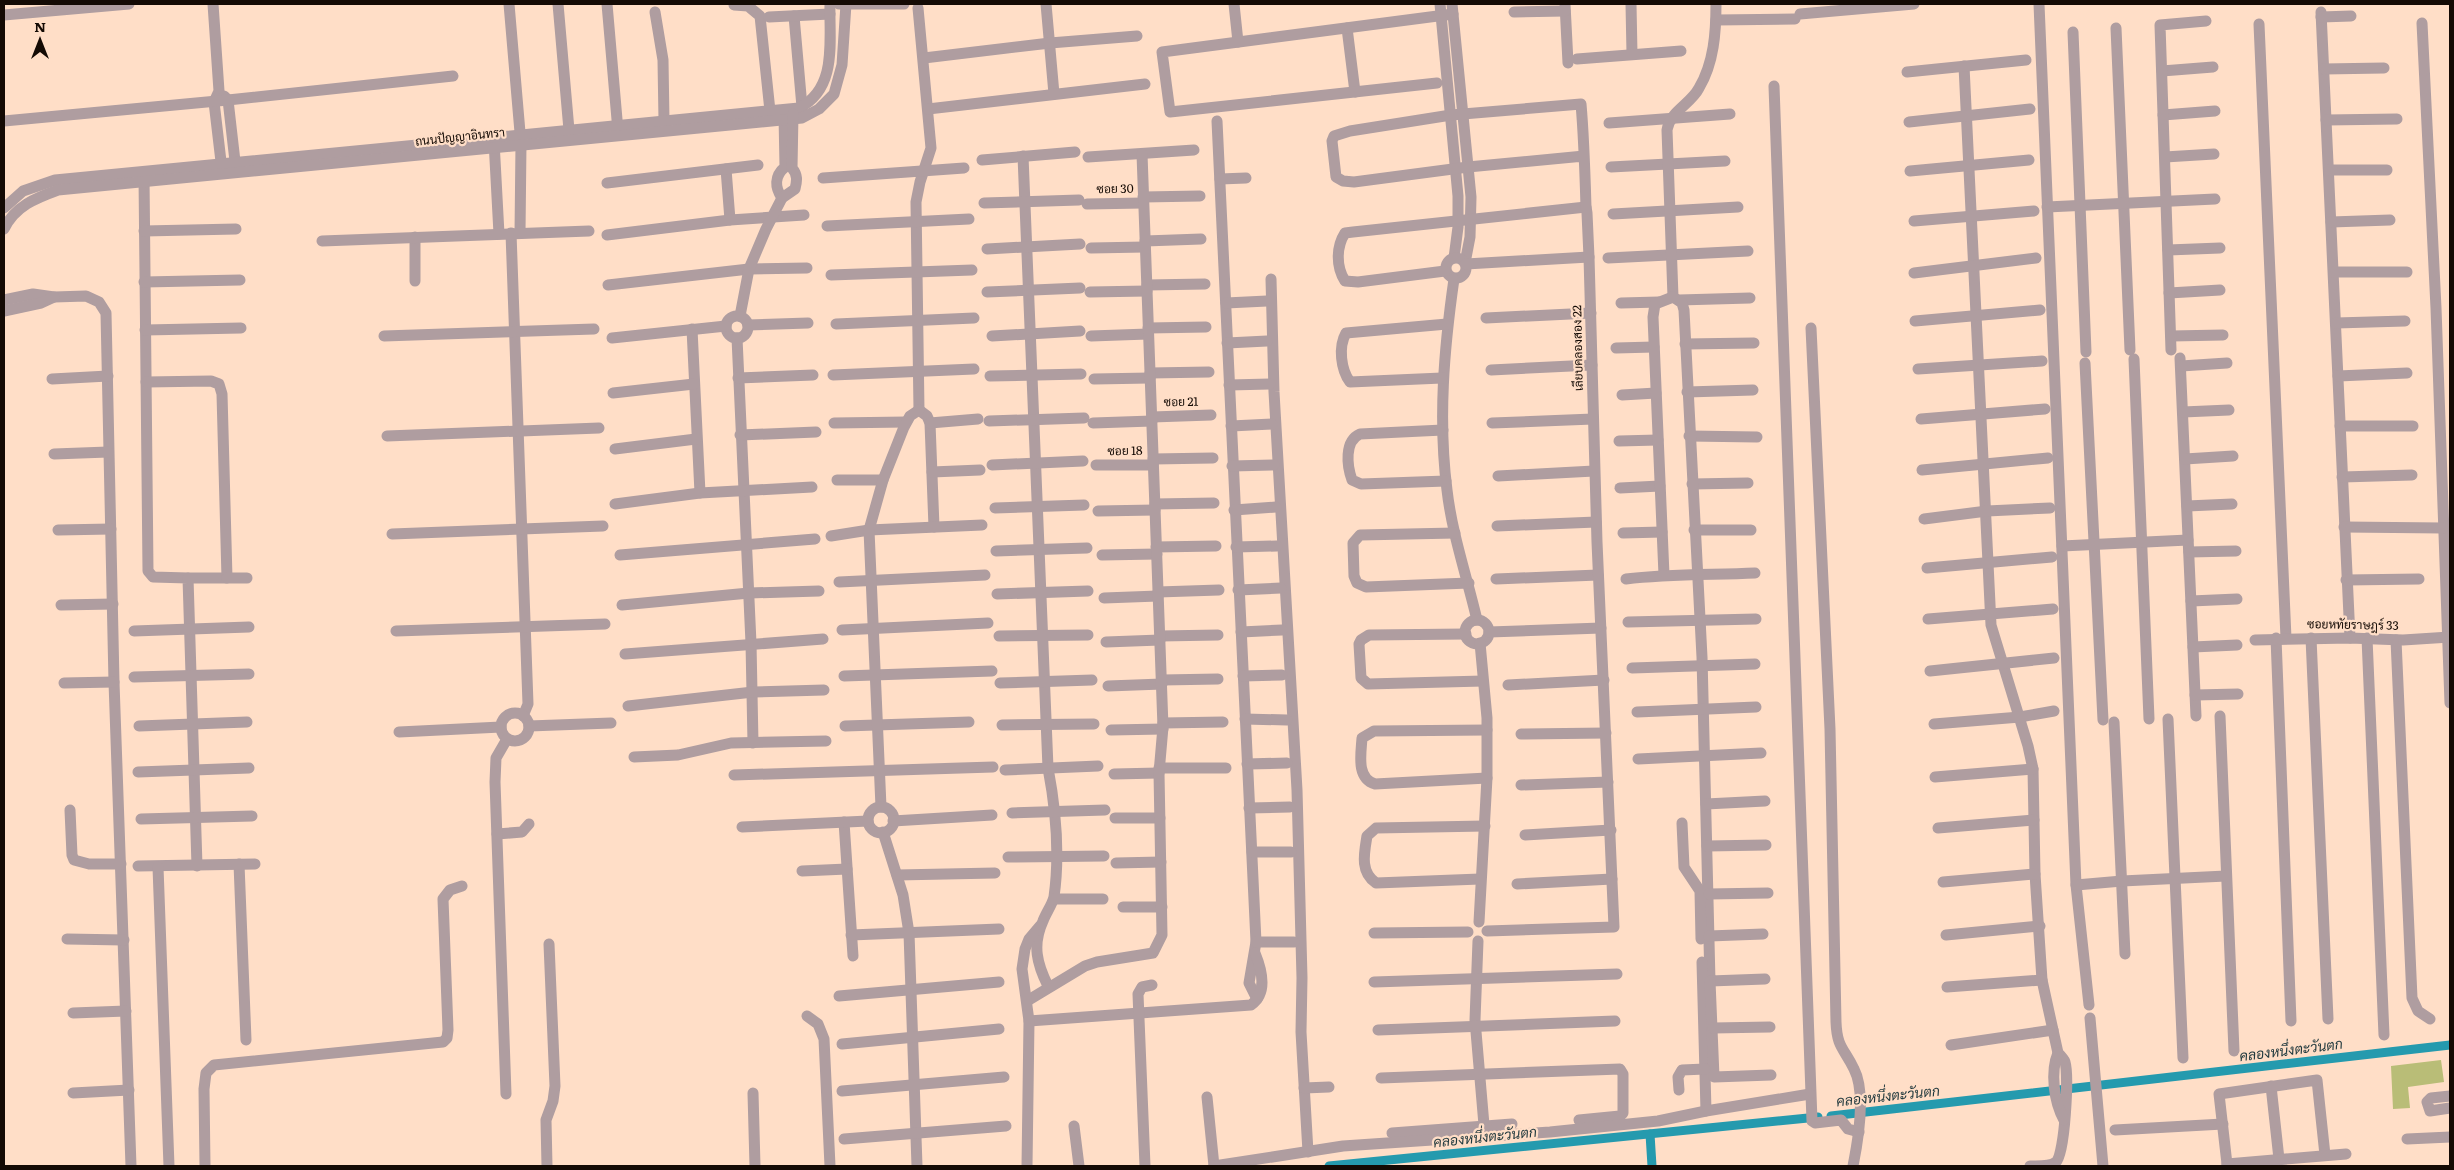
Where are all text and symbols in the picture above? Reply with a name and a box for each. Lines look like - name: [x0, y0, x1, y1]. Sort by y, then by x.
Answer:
- north arrow: [15, 15, 65, 65]
- text: N: [34, 16, 46, 36]
- street label: ถนนปัญญาอินทรา: [414, 122, 506, 150]
- street label: ซอย 30: [1096, 179, 1134, 197]
- street label: เลียบคลองสอง 22: [1567, 305, 1587, 391]
- street label: ซอย 21: [1163, 392, 1199, 410]
- street label: ซอย 18: [1107, 441, 1143, 459]
- street label: ซอยหทัยราษฎร์ 33: [2307, 614, 2399, 634]
- water label: คลองหนึ่งตะวันตก: [2238, 1032, 2344, 1065]
- water label: คลองหนึ่งตะวันตก: [1835, 1079, 1941, 1110]
- water label: คลองหนึ่งตะวันตก: [1432, 1120, 1538, 1151]

